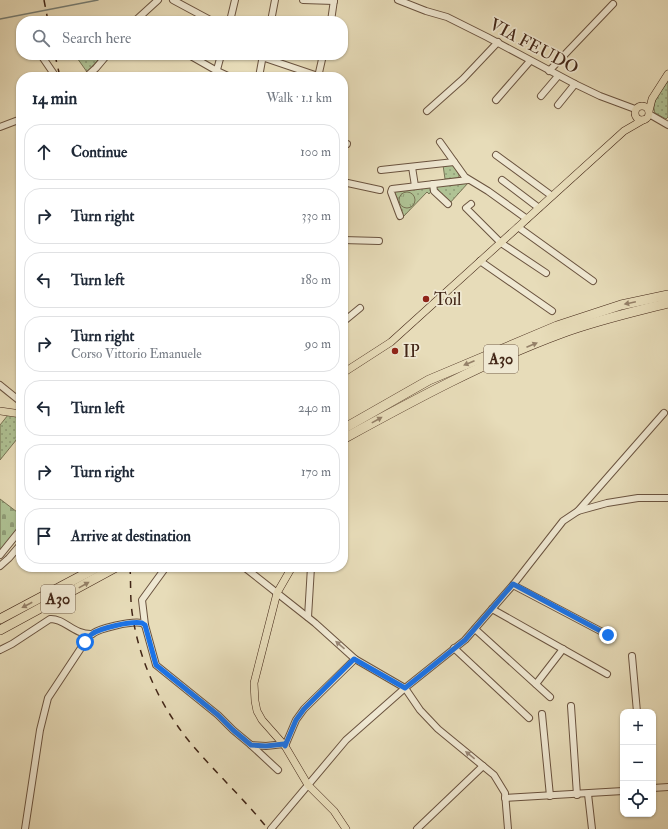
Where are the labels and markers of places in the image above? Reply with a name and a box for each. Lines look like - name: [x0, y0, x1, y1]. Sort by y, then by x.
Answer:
- place label: Toil: [434, 289, 462, 310]
- marker: Toil: [421, 294, 431, 304]
- place label: IP: [403, 341, 420, 362]
- marker: IP: [390, 346, 400, 356]

